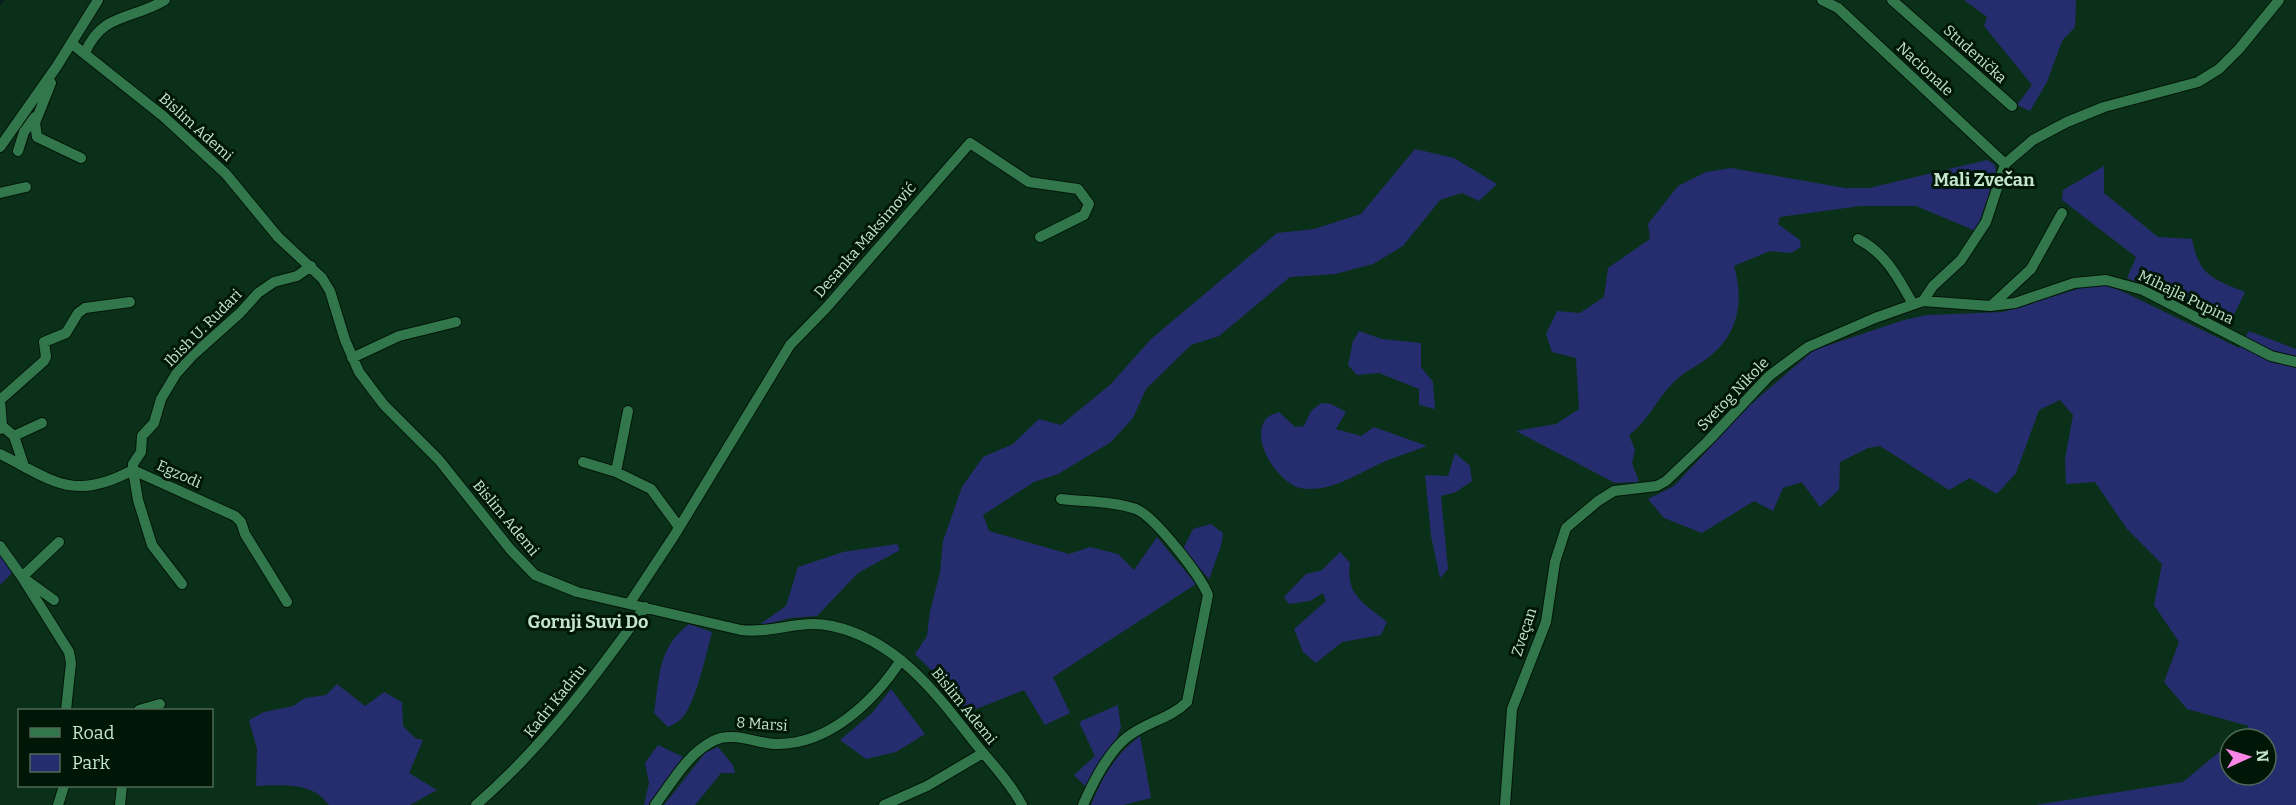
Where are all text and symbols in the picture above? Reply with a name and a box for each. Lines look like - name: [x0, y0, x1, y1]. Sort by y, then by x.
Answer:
- street label: Studenička: [1940, 21, 2010, 87]
- street label: Nacionale: [1893, 38, 1957, 100]
- street label: Bislim Ademi: [155, 89, 237, 165]
- district label: Mali Zvečan: [1933, 169, 2035, 191]
- street label: Desanka Maksimović: [810, 179, 920, 301]
- street label: Mihajla Pupina: [2135, 266, 2237, 328]
- street label: Ibish U. Rudari: [161, 285, 246, 370]
- street label: Svetog Nikole: [1694, 354, 1772, 434]
- street label: Egzodi: [154, 456, 204, 492]
- street label: Bislim Ademi: [469, 476, 543, 560]
- street label: Zveçan: [1508, 605, 1540, 658]
- district label: Gornji Suvi Do: [528, 611, 648, 633]
- street label: Kadri Kadriu: [520, 661, 590, 741]
- street label: Bislim Ademi: [928, 664, 1001, 748]
- legend: [18, 709, 213, 787]
- street label: 8 Marsi: [736, 713, 789, 735]
- text: Road: [72, 722, 115, 744]
- north arrow: [2218, 727, 2278, 787]
- text: N: [2253, 749, 2272, 763]
- text: Park: [72, 752, 111, 774]

